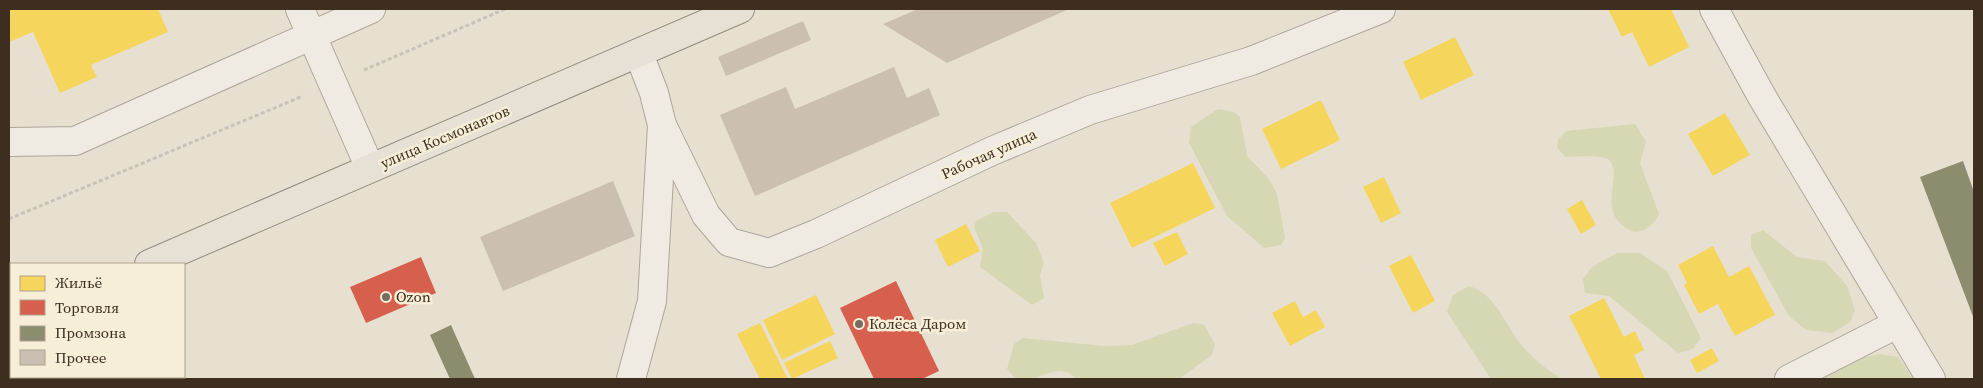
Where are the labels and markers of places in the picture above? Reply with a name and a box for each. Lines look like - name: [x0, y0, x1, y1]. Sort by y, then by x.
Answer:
- place label: Ozon: [396, 286, 431, 307]
- marker: Ozon: [380, 291, 392, 303]
- place label: Колёса Даром: [869, 313, 966, 334]
- marker: Колёса Даром: [853, 318, 865, 330]

